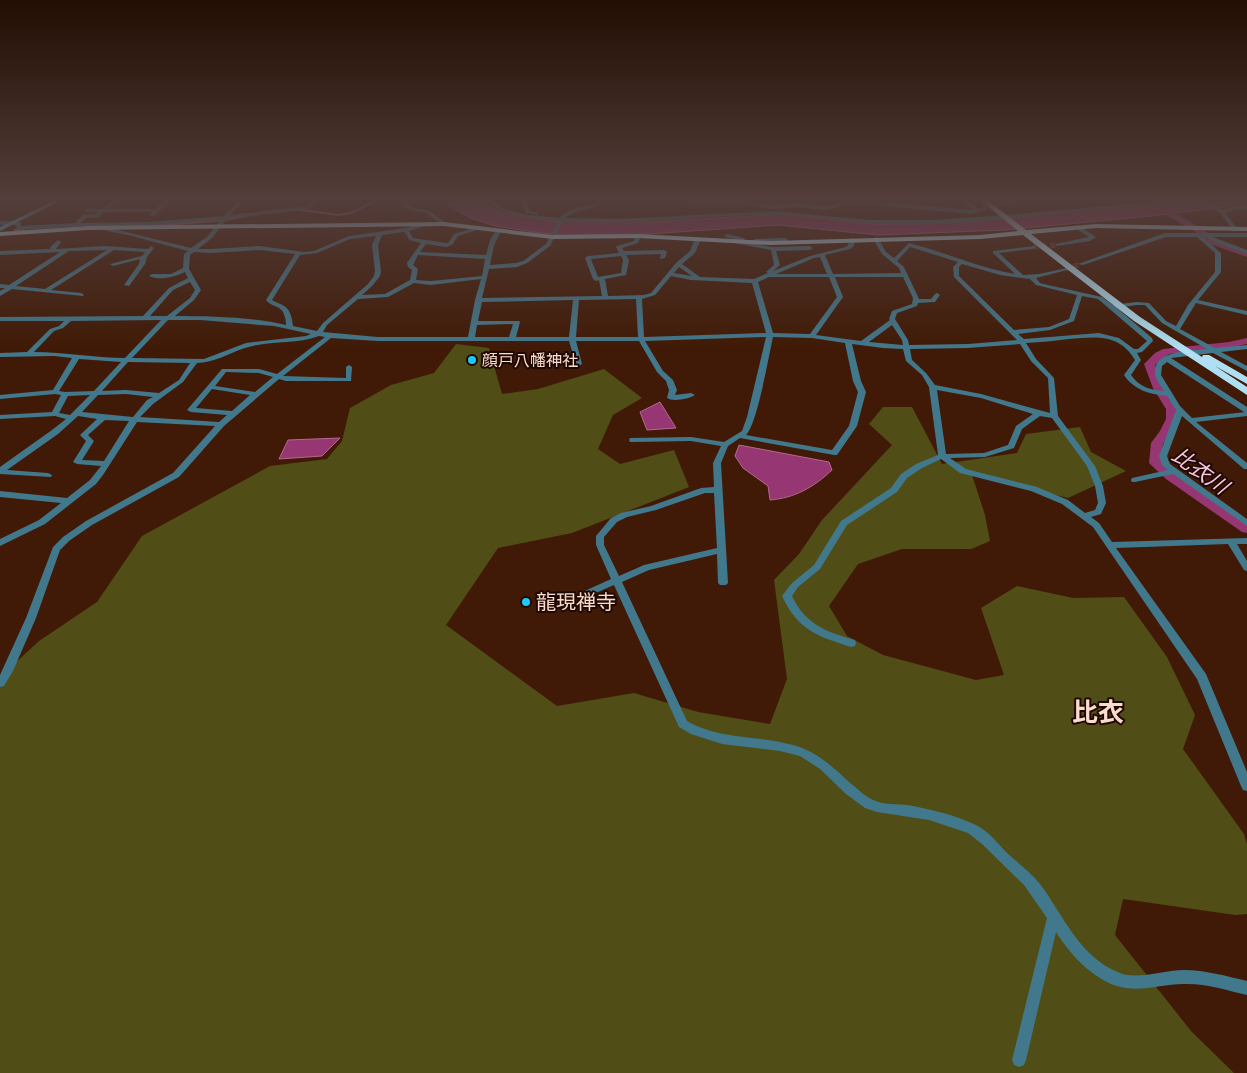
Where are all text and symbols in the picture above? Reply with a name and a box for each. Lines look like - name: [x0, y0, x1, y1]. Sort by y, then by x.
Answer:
- place label: 顔戸八幡神社: [482, 352, 578, 369]
- marker: 顔戸八幡神社: [466, 354, 478, 366]
- water label: 比衣川: [1168, 444, 1234, 500]
- place label: 龍現禅寺: [536, 592, 616, 613]
- marker: 龍現禅寺: [520, 596, 532, 608]
- district label: 比衣: [1072, 699, 1124, 726]

